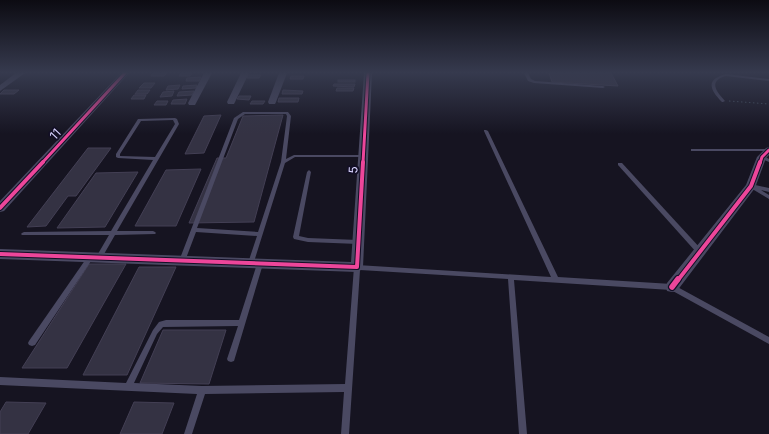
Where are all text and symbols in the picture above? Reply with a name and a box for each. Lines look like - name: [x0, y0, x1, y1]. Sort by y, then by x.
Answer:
- street label: 11: [46, 125, 64, 143]
- street label: 5: [345, 166, 361, 174]

